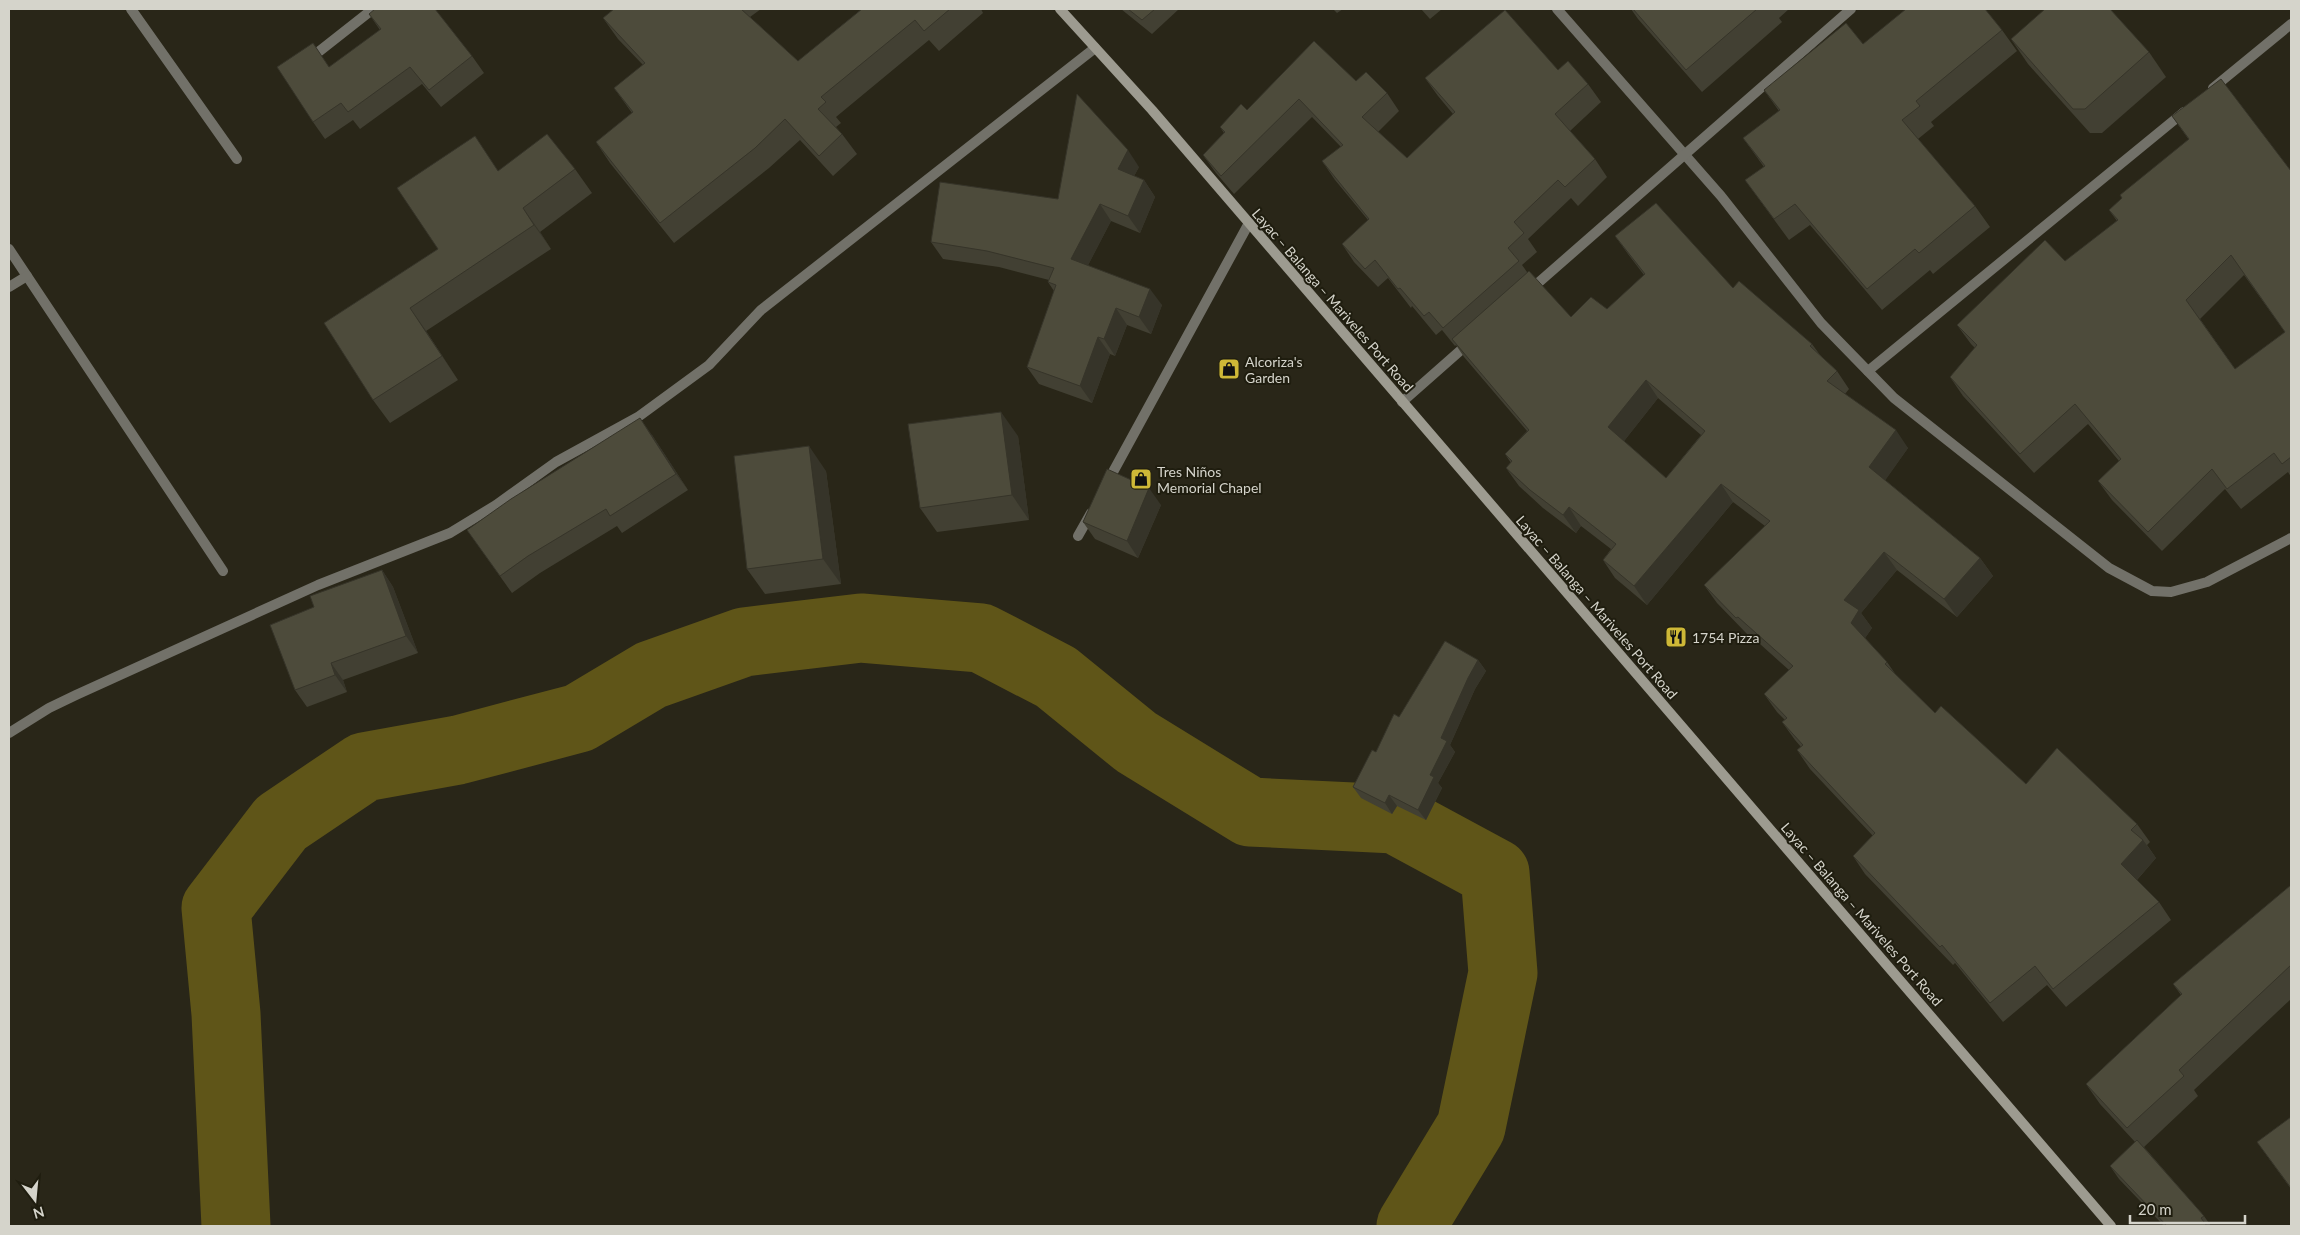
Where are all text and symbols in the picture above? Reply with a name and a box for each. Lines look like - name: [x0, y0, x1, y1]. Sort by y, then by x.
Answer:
- street label: Layac – Balanga – Mariveles Port Road: [1249, 205, 1417, 395]
- place label: Alcoriza's Garden: [1245, 353, 1303, 386]
- shop icon: Alcoriza's Garden: [1217, 357, 1241, 381]
- place label: Tres Niños Memorial Chapel: [1157, 463, 1262, 496]
- shop icon: Tres Niños Memorial Chapel: [1129, 467, 1153, 491]
- street label: Layac – Balanga – Mariveles Port Road: [1513, 512, 1681, 702]
- restaurant icon: 1754 Pizza: [1664, 625, 1688, 649]
- place label: 1754 Pizza: [1692, 629, 1759, 646]
- street label: Layac – Balanga – Mariveles Port Road: [1778, 819, 1946, 1009]
- north arrow: [10, 1175, 60, 1225]
- scale bar: [2130, 1192, 2245, 1224]
- text: 20 m: [2138, 1200, 2172, 1218]
- text: N: [31, 1203, 46, 1223]

